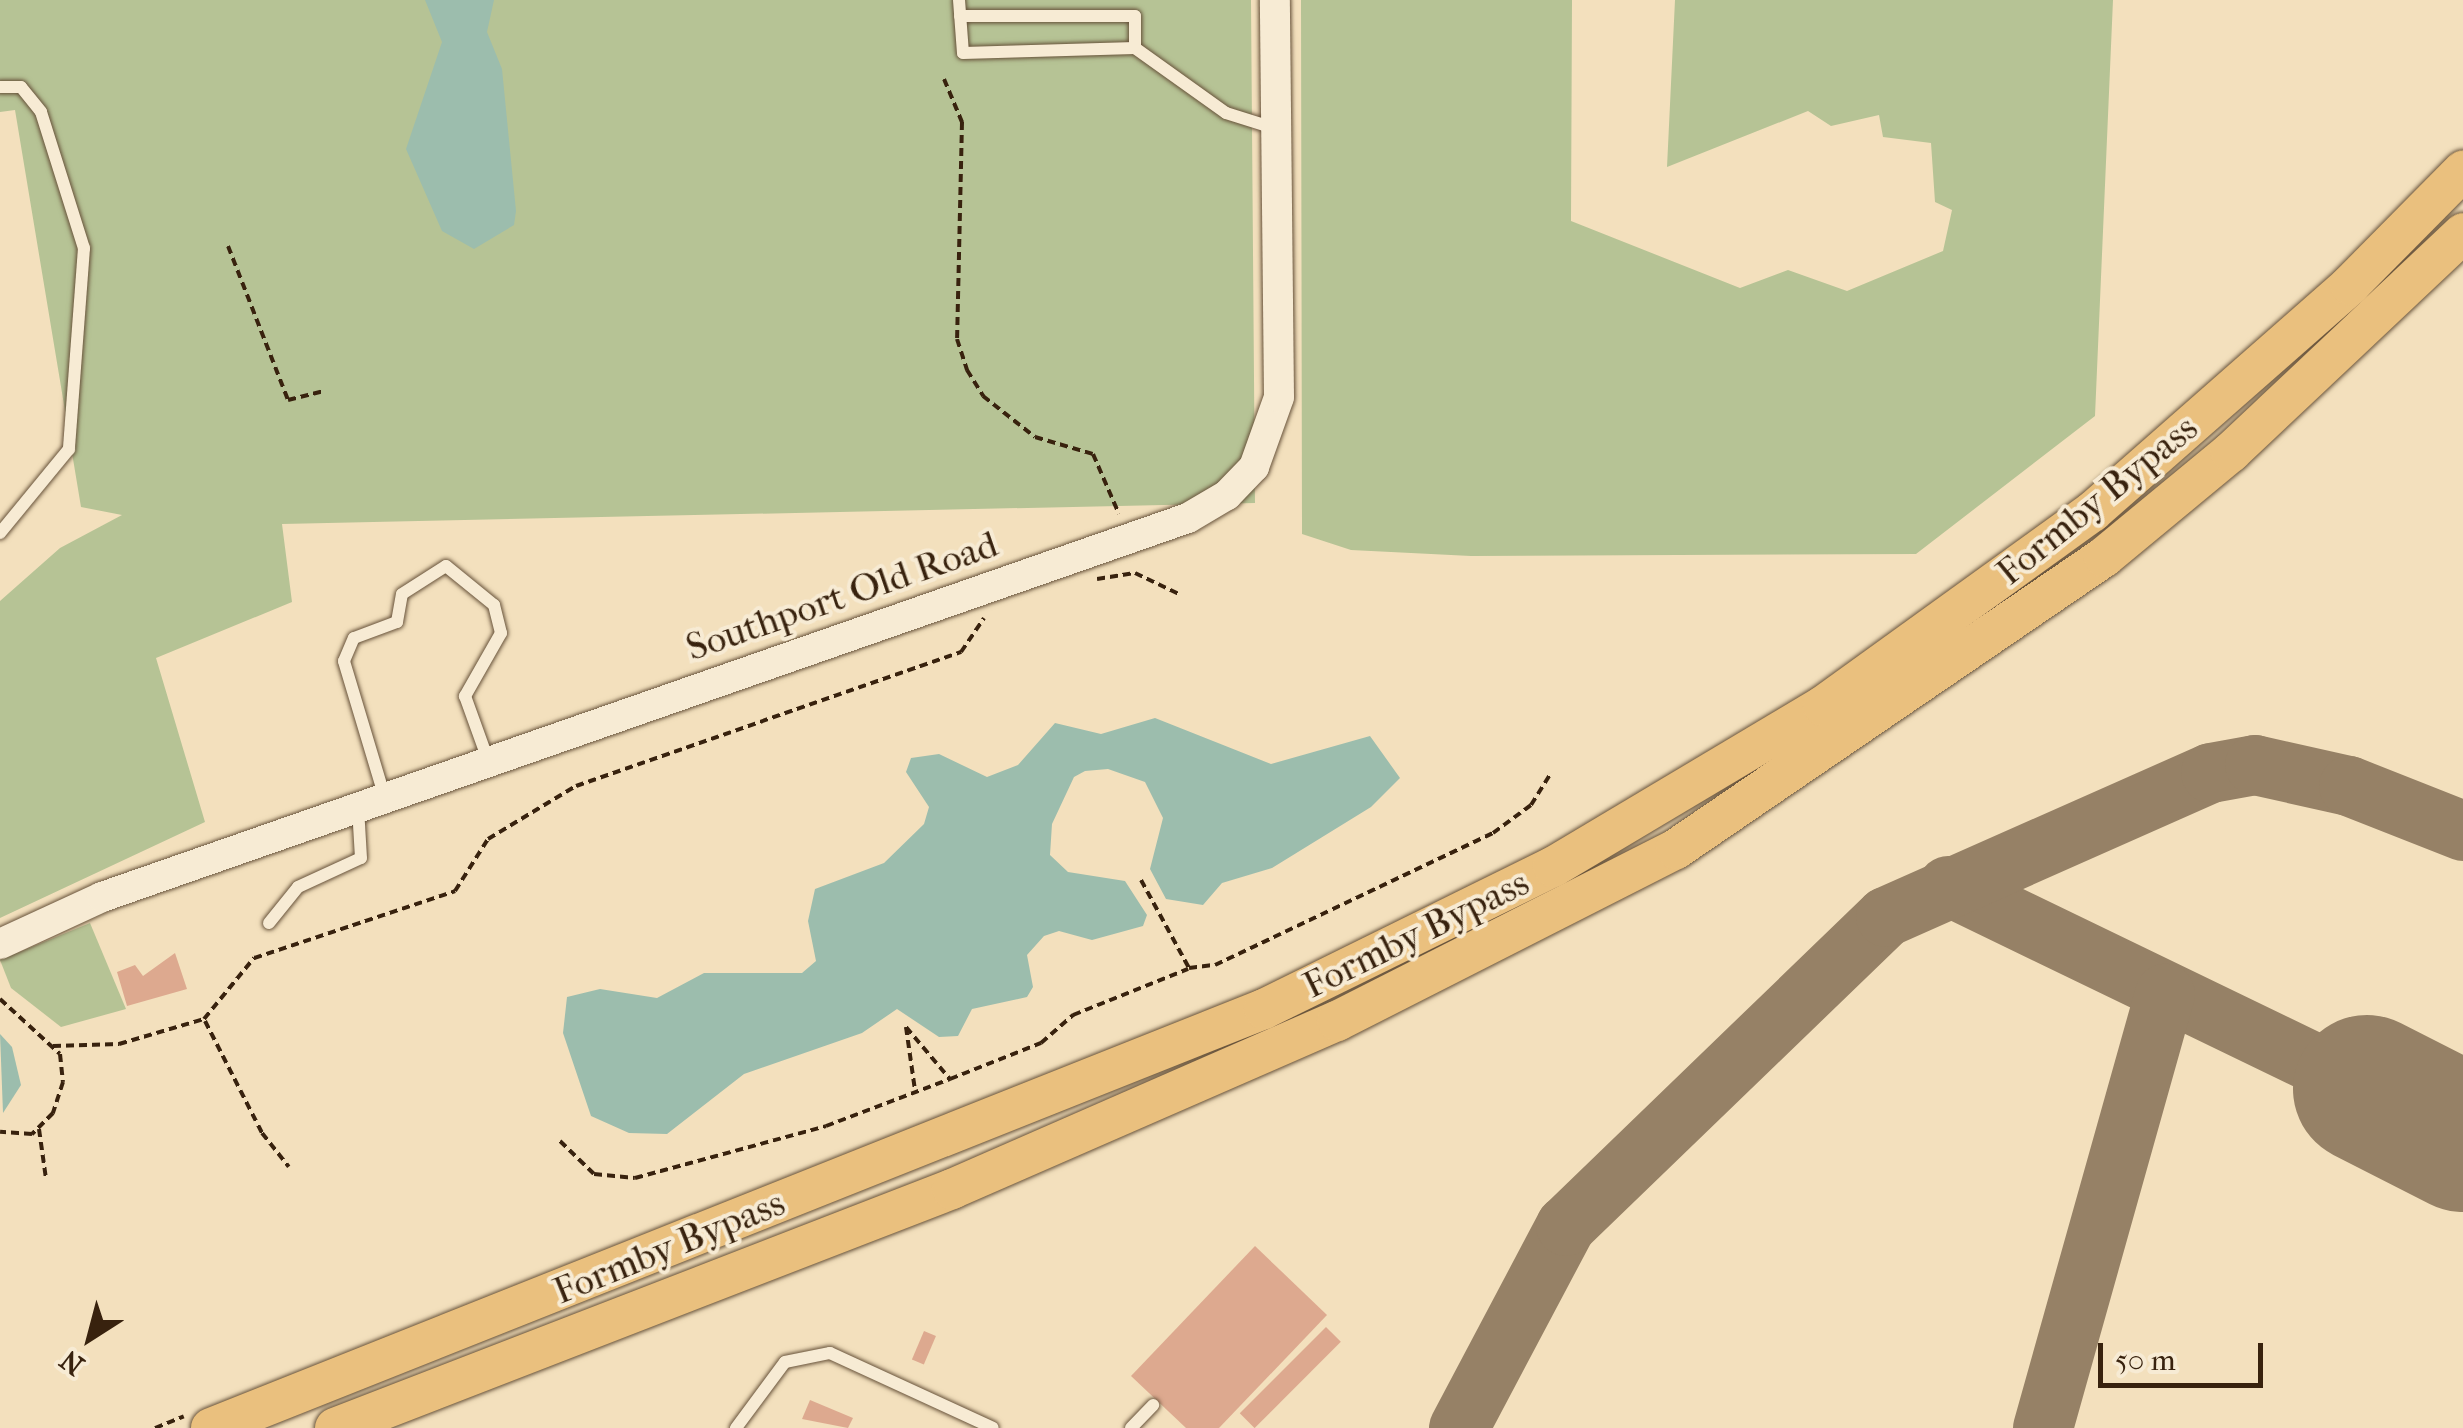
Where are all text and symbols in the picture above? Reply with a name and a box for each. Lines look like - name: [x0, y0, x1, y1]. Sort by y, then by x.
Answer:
- street label: Formby Bypass: [1987, 405, 2207, 595]
- street label: Southport Old Road: [680, 521, 1004, 671]
- street label: Formby Bypass: [1296, 860, 1536, 1008]
- street label: Formby Bypass: [547, 1180, 791, 1314]
- north arrow: [40, 1288, 140, 1388]
- scale bar: [2103, 1323, 2268, 1385]
- text: N: [54, 1343, 90, 1382]
- text: 50 m: [2115, 1343, 2176, 1378]

